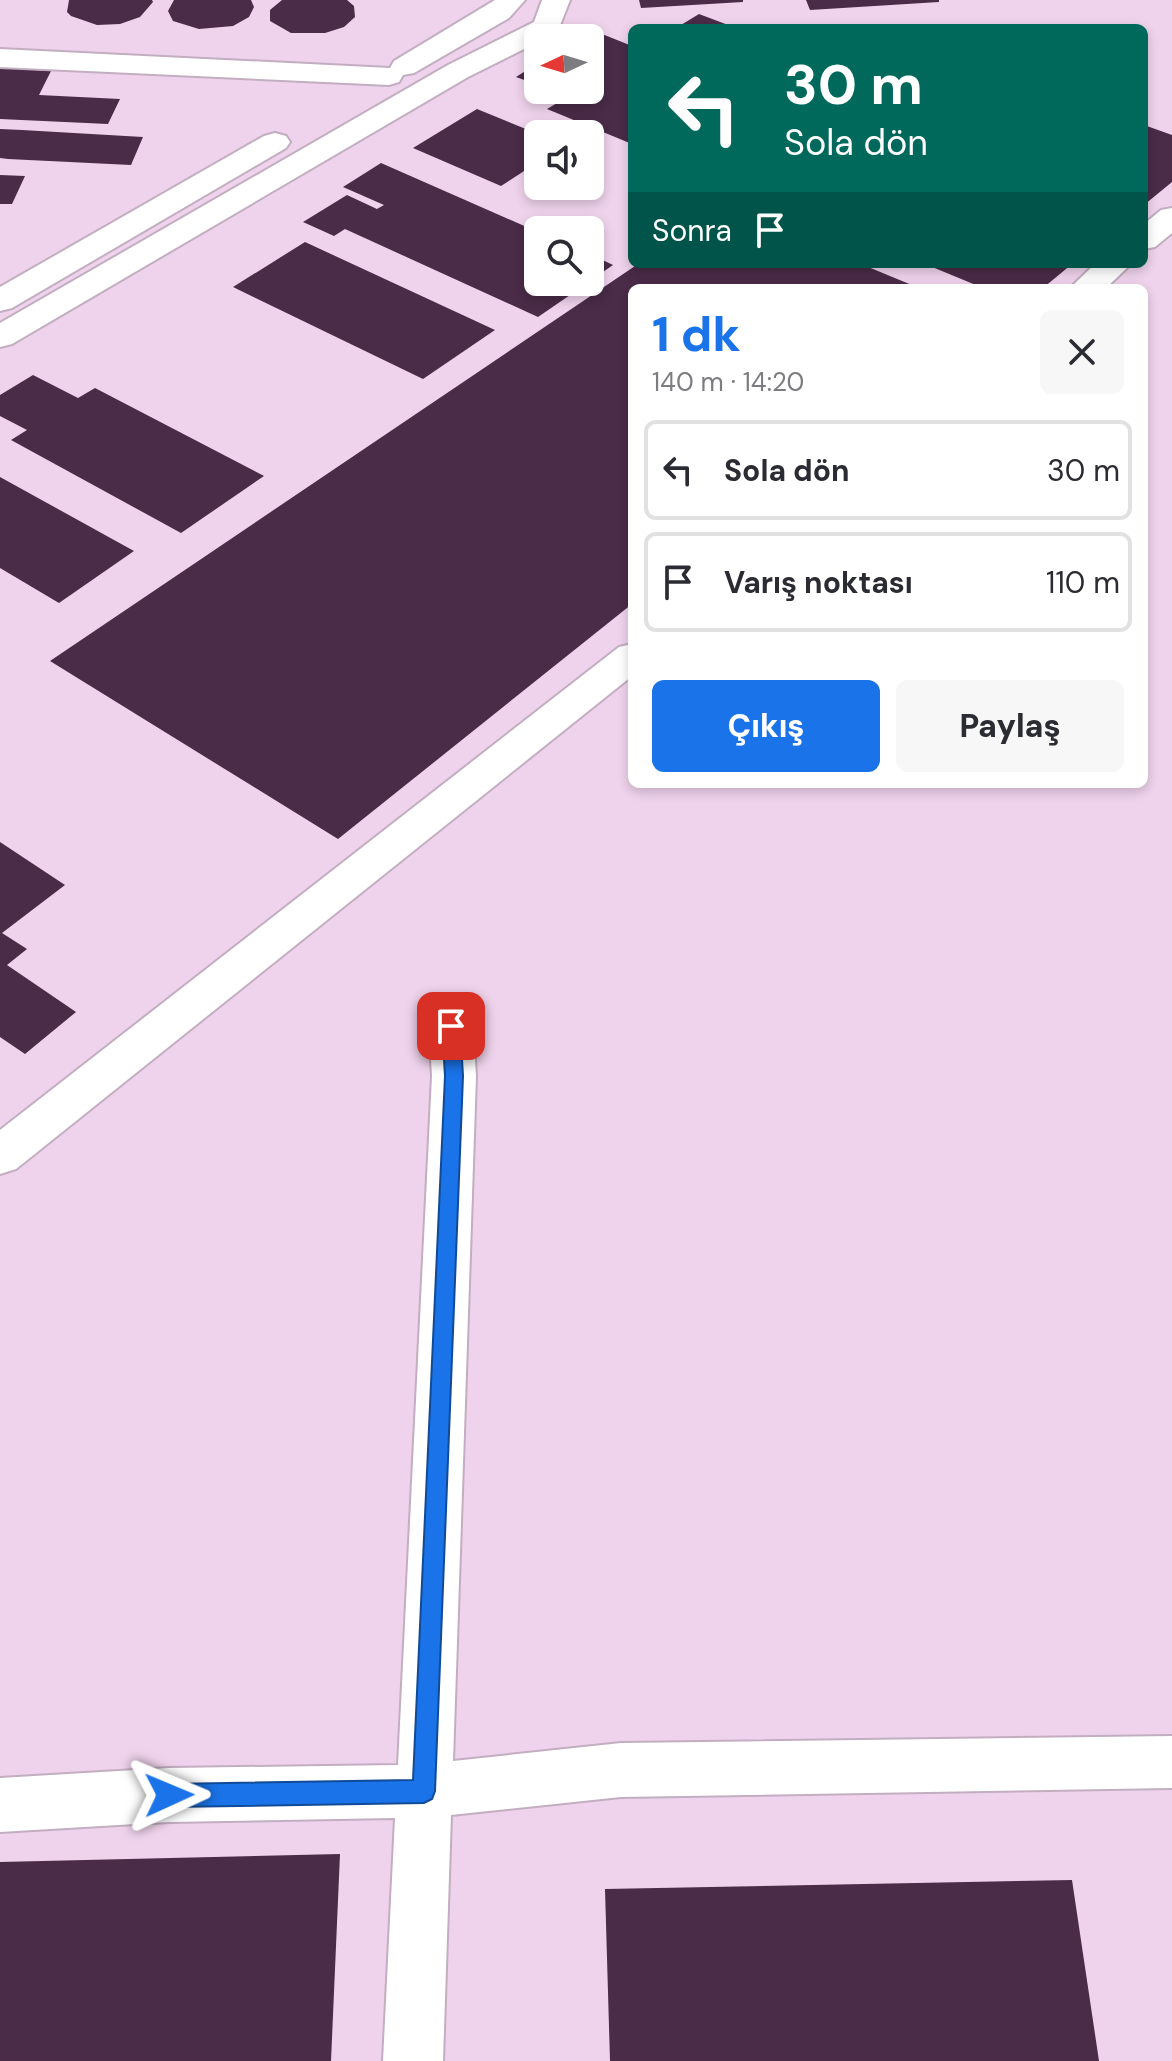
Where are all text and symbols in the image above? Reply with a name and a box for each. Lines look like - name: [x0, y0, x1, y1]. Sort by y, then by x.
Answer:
- north arrow: [524, 24, 604, 104]
- map controls: [524, 24, 604, 296]
- text: 30 m: [784, 48, 923, 121]
- icon: left: [652, 56, 756, 160]
- text: Sola dön: [784, 119, 928, 166]
- button: sound: [524, 120, 604, 200]
- icon: arrive: [748, 208, 792, 252]
- text: Sonra: [652, 211, 732, 250]
- button: search: [524, 216, 604, 296]
- text: 1 dk: [652, 303, 741, 366]
- button: close: [1040, 310, 1124, 394]
- text: 140 m · 14:20: [652, 365, 804, 399]
- icon: left: [656, 448, 700, 492]
- text: Sola dön: [724, 451, 850, 490]
- text: 30 m: [1047, 451, 1120, 490]
- icon: arrive: [656, 560, 700, 604]
- text: Varış noktası: [724, 563, 913, 602]
- text: 110 m: [1046, 563, 1120, 602]
- button: Çıkış: [652, 680, 880, 772]
- button: Paylaş: [896, 680, 1124, 772]
- pin: [417, 992, 485, 1060]
- icon: arrive: [429, 1004, 473, 1048]
- position arrow: [127, 1753, 211, 1837]

